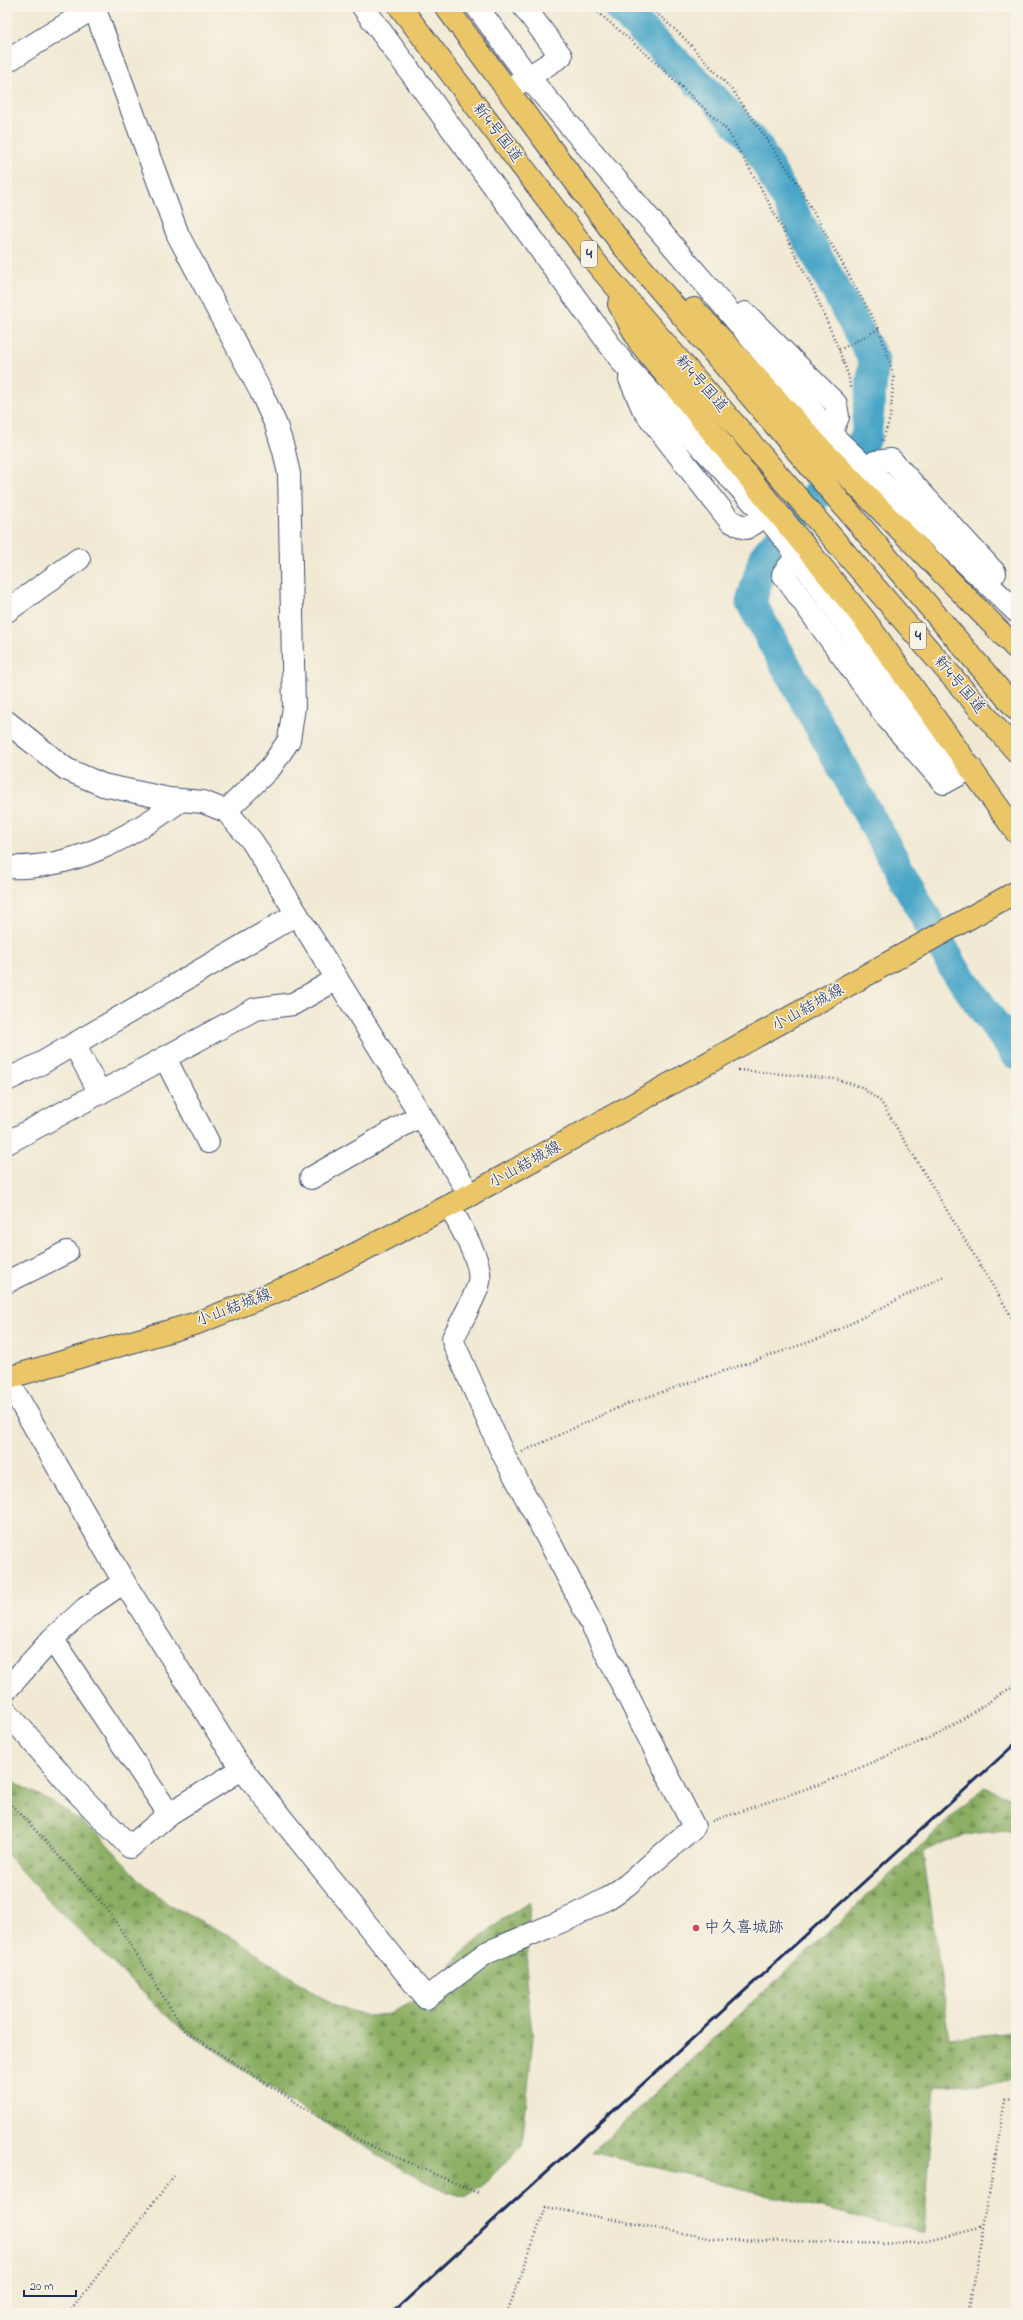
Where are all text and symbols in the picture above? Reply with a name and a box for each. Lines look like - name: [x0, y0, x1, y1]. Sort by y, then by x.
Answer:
- street label: 新4号国道: [466, 98, 528, 168]
- road number: 4: [581, 241, 597, 267]
- street label: 新4号国道: [669, 349, 733, 419]
- road number: 4: [910, 623, 926, 649]
- street label: 新4号国道: [927, 650, 991, 720]
- street label: 小山結城線: [767, 978, 849, 1038]
- street label: 小山結城線: [484, 1135, 566, 1195]
- street label: 小山結城線: [192, 1282, 276, 1334]
- place label: 中久喜城跡: [704, 1916, 784, 1940]
- marker: 中久喜城跡: [691, 1923, 701, 1933]
- scale bar: [24, 2272, 76, 2298]
- text: 20 m: [30, 2278, 53, 2296]

